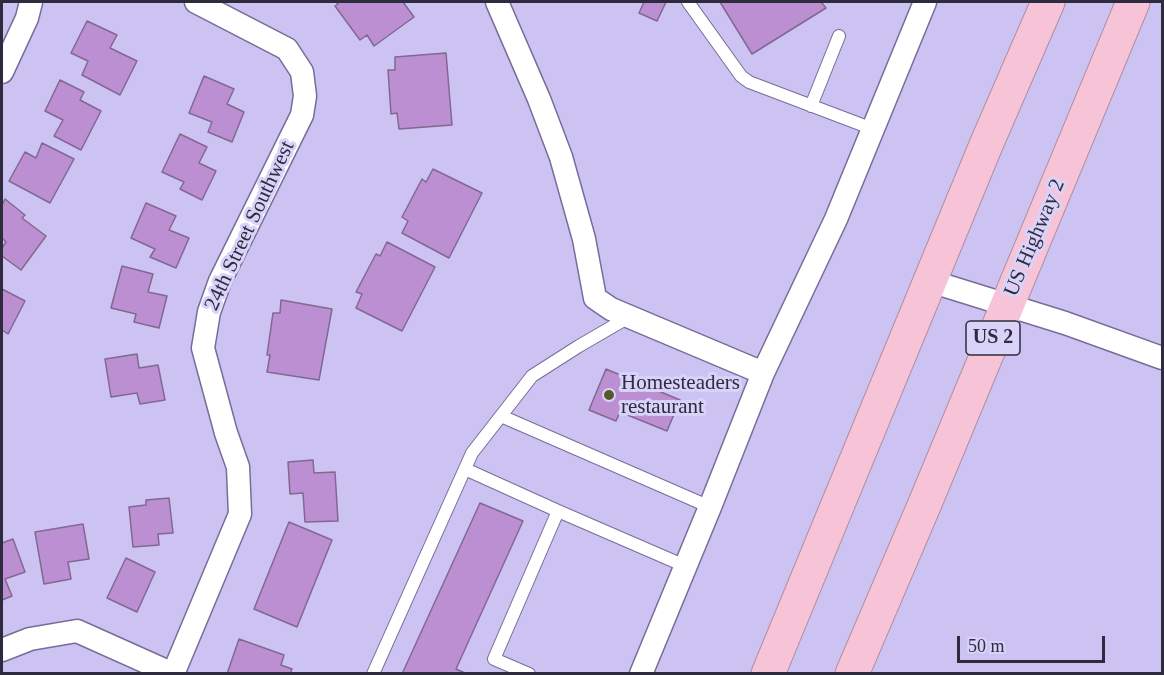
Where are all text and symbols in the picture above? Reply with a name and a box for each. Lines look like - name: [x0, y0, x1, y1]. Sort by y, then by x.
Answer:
- street label: 24th Street Southwest: [200, 137, 300, 315]
- street label: US Highway 2: [999, 176, 1071, 300]
- road number: US 2: [966, 321, 1020, 355]
- place label: Homesteaders restaurant: [621, 370, 740, 420]
- marker: Homesteaders restaurant: [602, 388, 616, 402]
- scale bar: [960, 624, 1108, 662]
- text: 50 m: [968, 636, 1005, 656]

